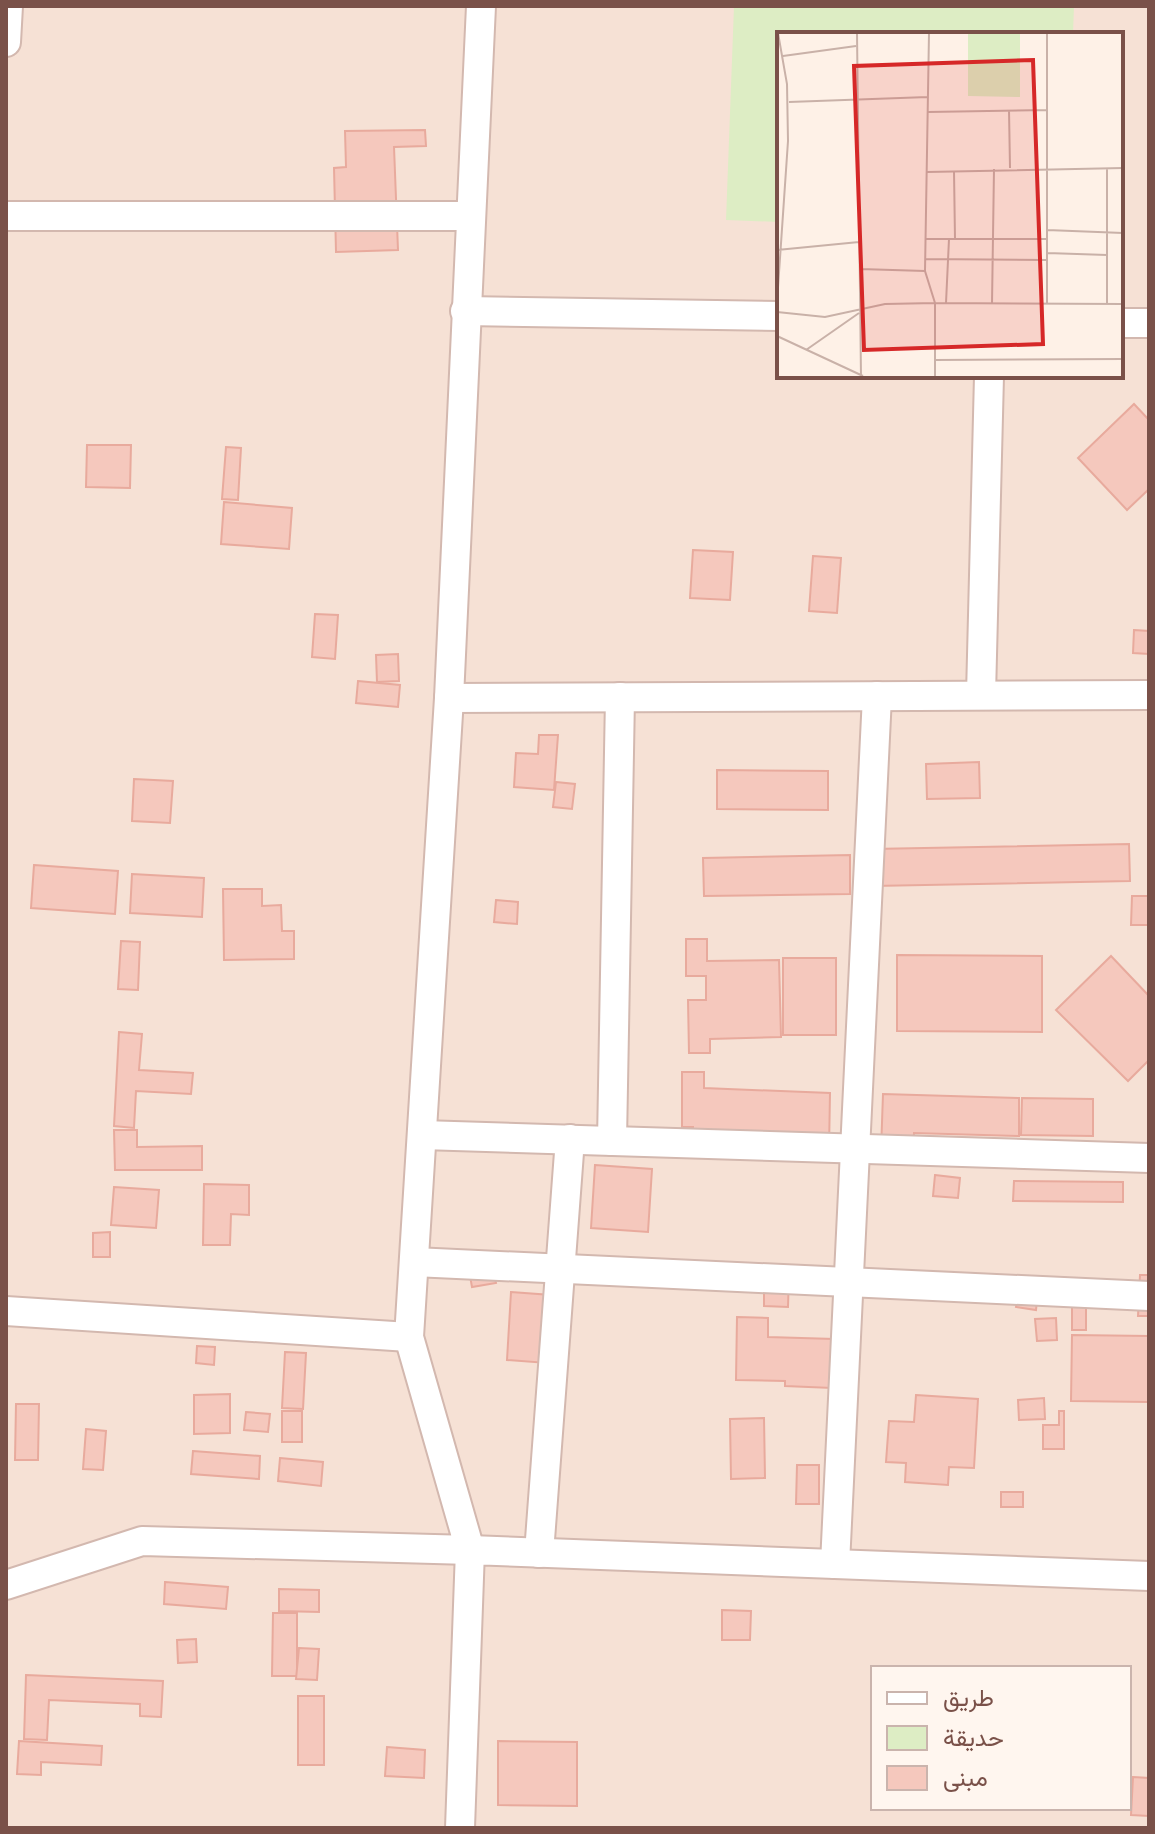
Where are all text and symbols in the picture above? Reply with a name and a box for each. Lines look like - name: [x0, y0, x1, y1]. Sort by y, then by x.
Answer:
- inset map: [777, 32, 1123, 378]
- legend: [871, 1666, 1131, 1810]
- text: طريق: [943, 1680, 994, 1713]
- text: حديقة: [943, 1720, 1004, 1753]
- text: مبنى: [943, 1760, 988, 1793]

